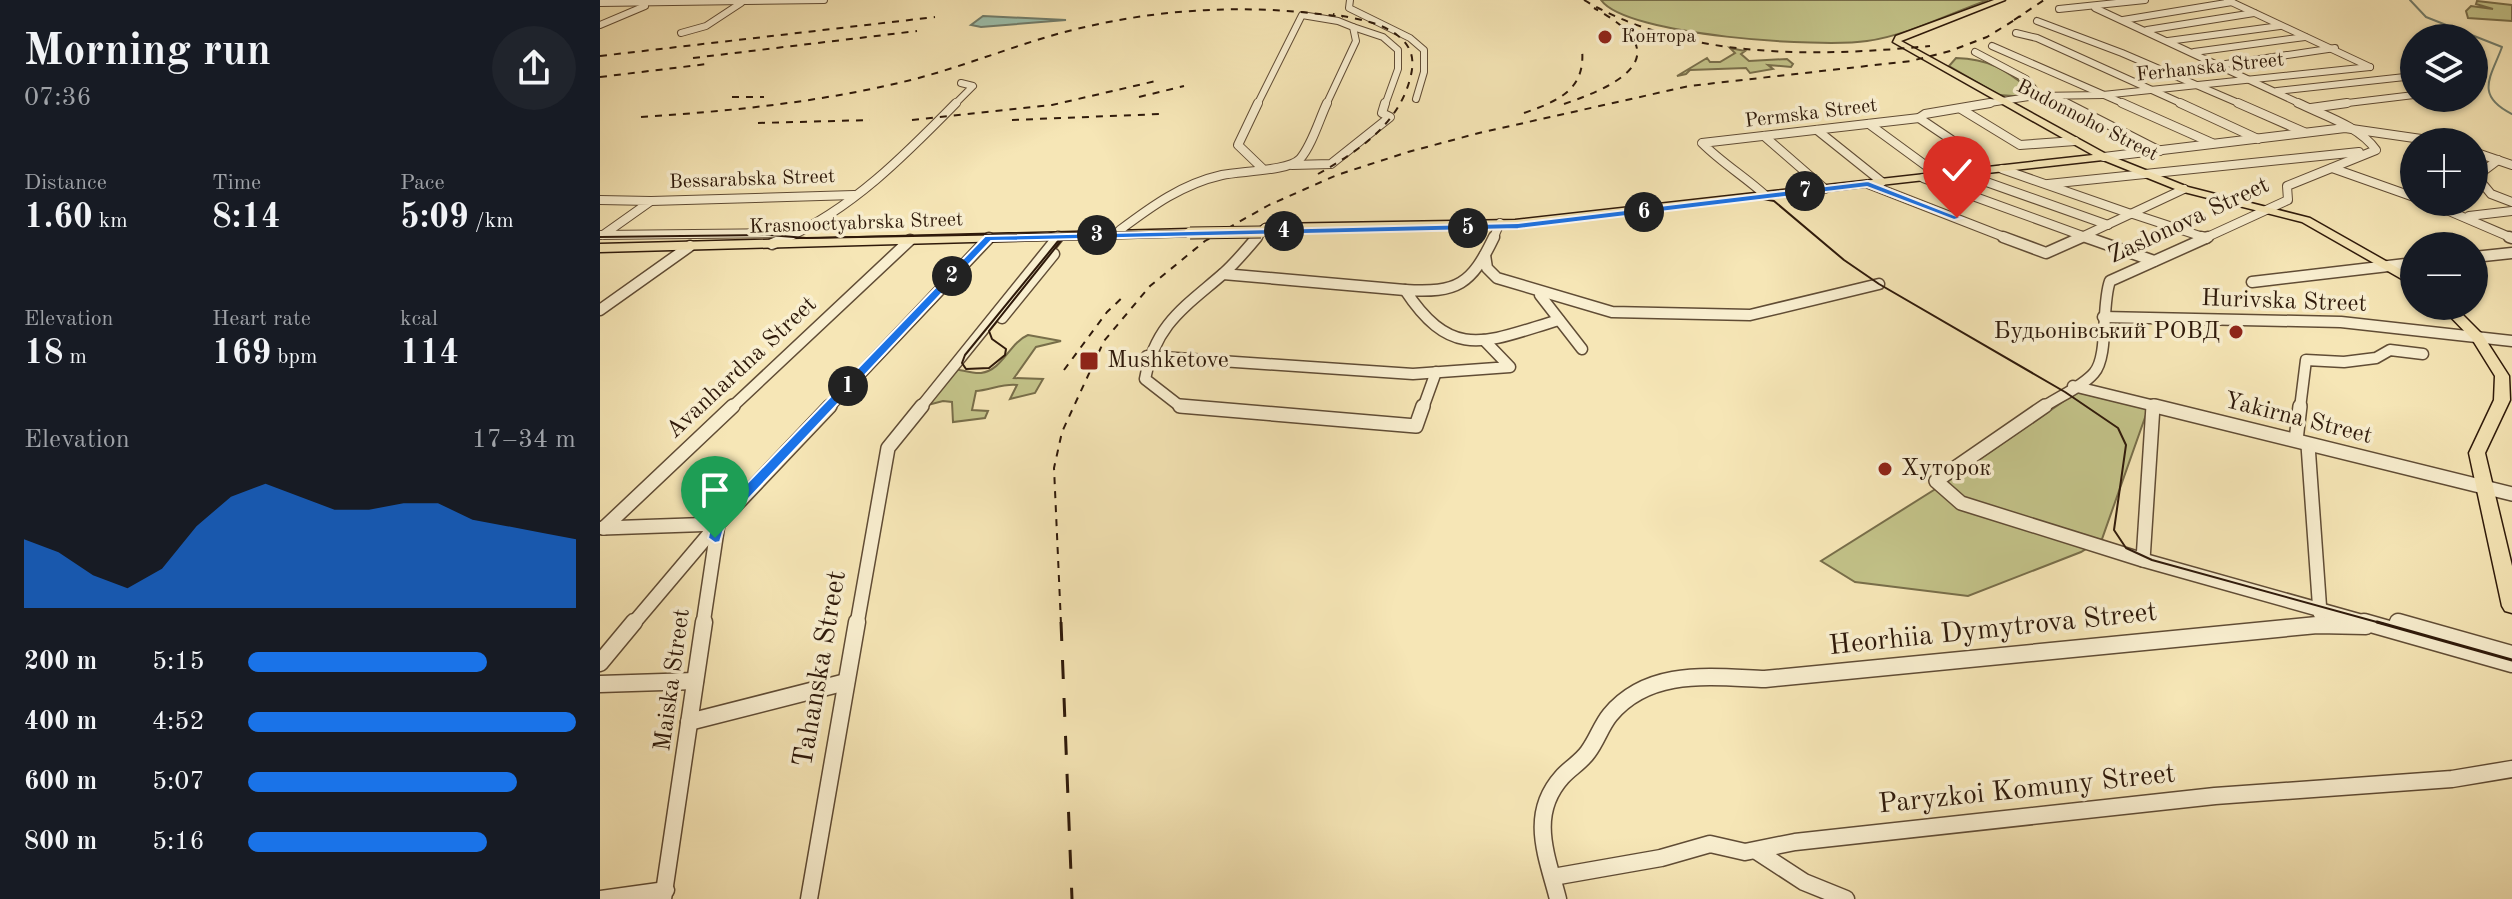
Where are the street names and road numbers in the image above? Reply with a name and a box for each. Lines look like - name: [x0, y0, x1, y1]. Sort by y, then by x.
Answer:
- street label: Ferhanska Street: [2135, 50, 2285, 86]
- street label: Budonnoho Street: [2013, 77, 2161, 165]
- street label: Permska Street: [1744, 96, 1878, 132]
- street label: Bessarabska Street: [669, 167, 835, 193]
- street label: Zaslonova Street: [2105, 173, 2273, 269]
- street label: Krasnooctyabrska Street: [749, 210, 963, 238]
- street label: Hurivska Street: [2201, 287, 2367, 317]
- street label: Avanhardna Street: [662, 292, 822, 444]
- street label: Yakirna Street: [2221, 389, 2375, 449]
- street label: Tahanska Street: [790, 569, 852, 769]
- street label: Heorhiia Dymytrova Street: [1827, 599, 2159, 661]
- street label: Maiska Street: [651, 607, 695, 753]
- street label: Paryzkoi Komuny Street: [1877, 760, 2177, 820]

